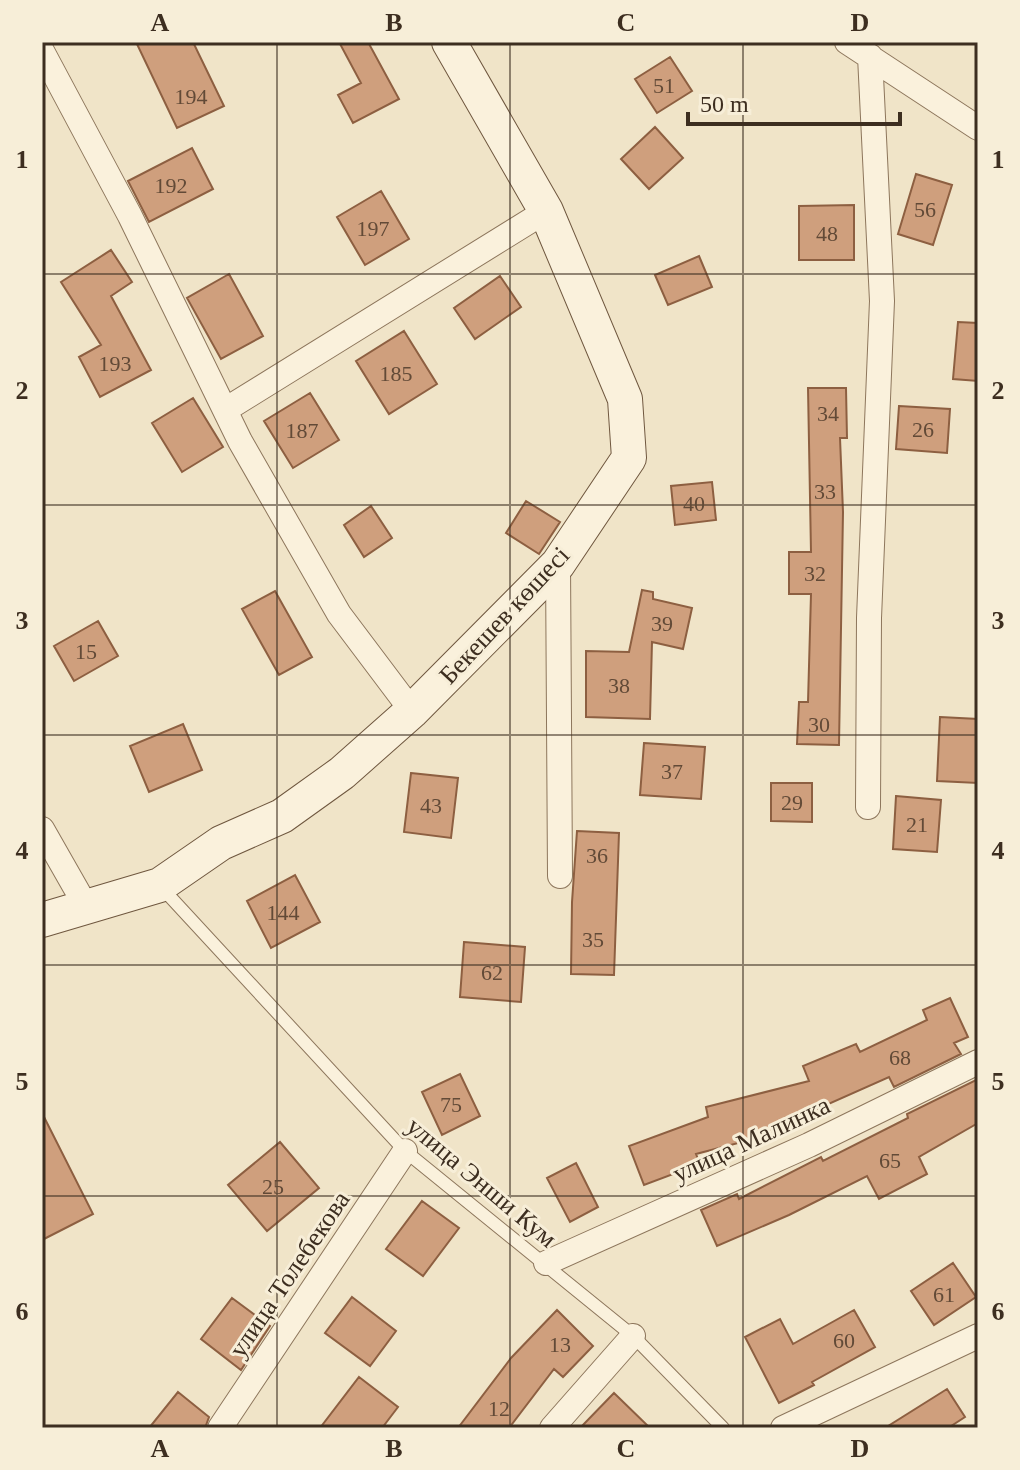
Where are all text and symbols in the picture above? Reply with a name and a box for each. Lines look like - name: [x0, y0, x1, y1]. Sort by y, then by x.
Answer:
- text: A: [151, 8, 170, 37]
- text: B: [385, 8, 403, 37]
- text: C: [617, 8, 635, 37]
- text: D: [851, 8, 869, 37]
- house number: 51: [653, 73, 675, 98]
- scale bar: [688, 76, 900, 126]
- house number: 194: [175, 84, 208, 109]
- text: 50 m: [700, 91, 749, 117]
- text: 1: [16, 145, 29, 174]
- text: 1: [992, 145, 1005, 174]
- house number: 192: [155, 173, 188, 198]
- house number: 56: [914, 197, 936, 222]
- house number: 197: [357, 216, 390, 241]
- house number: 48: [816, 221, 838, 246]
- house number: 193: [99, 351, 132, 376]
- house number: 185: [380, 361, 413, 386]
- text: 2: [16, 376, 29, 405]
- text: 2: [992, 376, 1005, 405]
- house number: 34: [817, 401, 839, 426]
- house number: 26: [912, 417, 934, 442]
- house number: 187: [286, 418, 319, 443]
- house number: 33: [814, 479, 836, 504]
- house number: 40: [683, 491, 705, 516]
- street label: Бекешев көшесі: [433, 541, 575, 690]
- house number: 32: [804, 561, 826, 586]
- text: 3: [16, 606, 29, 635]
- text: 3: [992, 606, 1005, 635]
- house number: 39: [651, 611, 673, 636]
- house number: 15: [75, 639, 97, 664]
- house number: 38: [608, 673, 630, 698]
- house number: 30: [808, 712, 830, 737]
- house number: 37: [661, 759, 683, 784]
- house number: 29: [781, 790, 803, 815]
- house number: 43: [420, 793, 442, 818]
- house number: 21: [906, 812, 928, 837]
- text: 4: [16, 836, 29, 865]
- text: 4: [992, 836, 1005, 865]
- house number: 36: [586, 843, 608, 868]
- house number: 144: [267, 900, 300, 925]
- house number: 35: [582, 927, 604, 952]
- house number: 62: [481, 960, 503, 985]
- house number: 68: [889, 1045, 911, 1070]
- text: 5: [16, 1067, 29, 1096]
- text: 5: [992, 1067, 1005, 1096]
- street label: улица Малинка: [668, 1090, 835, 1189]
- house number: 75: [440, 1092, 462, 1117]
- street label: улица Энши Кум: [401, 1111, 563, 1254]
- house number: 65: [879, 1148, 901, 1173]
- house number: 25: [262, 1174, 284, 1199]
- street label: улица Толебекова: [223, 1185, 356, 1363]
- house number: 61: [933, 1282, 955, 1307]
- text: 6: [16, 1297, 29, 1326]
- text: 6: [992, 1297, 1005, 1326]
- house number: 60: [833, 1328, 855, 1353]
- house number: 13: [549, 1332, 571, 1357]
- house number: 12: [488, 1396, 510, 1421]
- text: A: [151, 1434, 170, 1463]
- text: B: [385, 1434, 403, 1463]
- text: C: [617, 1434, 635, 1463]
- text: D: [851, 1434, 869, 1463]

